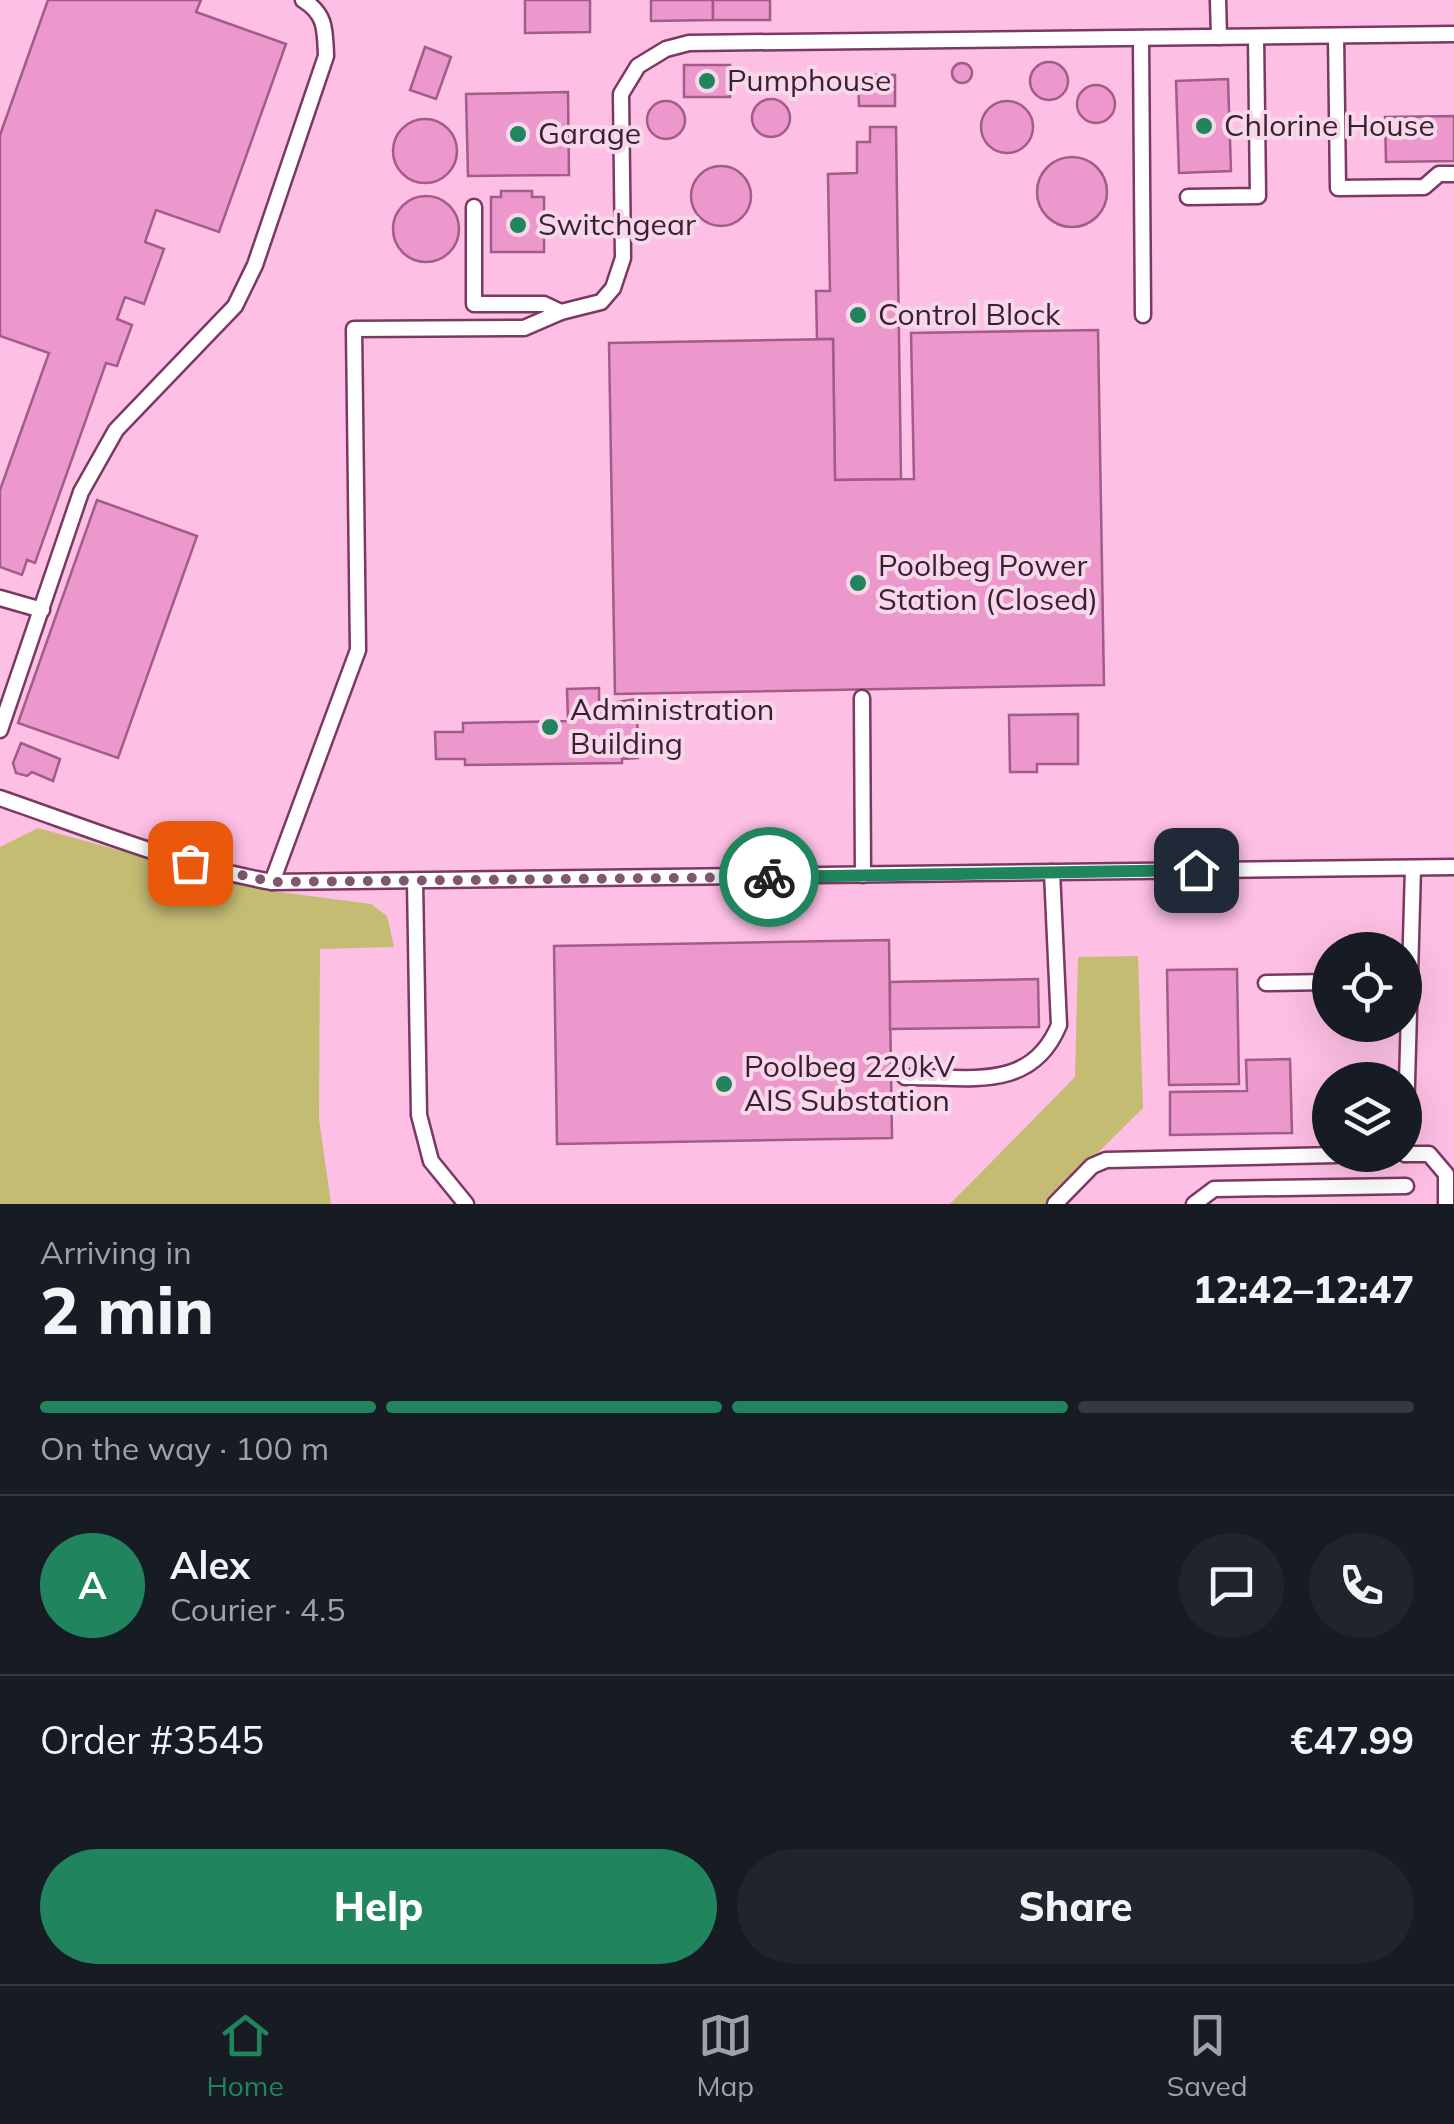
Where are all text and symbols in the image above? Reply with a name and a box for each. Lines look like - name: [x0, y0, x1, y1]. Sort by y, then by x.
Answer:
- place label: Pumphouse: [727, 61, 891, 99]
- marker: Pumphouse: [696, 70, 718, 92]
- place label: Chlorine House: [1224, 106, 1435, 144]
- place label: Garage: [538, 114, 641, 152]
- marker: Chlorine House: [1193, 115, 1215, 137]
- marker: Garage: [507, 123, 529, 145]
- place label: Switchgear: [538, 205, 696, 243]
- marker: Switchgear: [507, 214, 529, 236]
- place label: Control Block: [878, 295, 1061, 333]
- marker: Control Block: [847, 304, 869, 326]
- place label: Poolbeg Power Station (Closed): [878, 546, 1098, 618]
- marker: Poolbeg Power Station (Closed): [847, 572, 869, 594]
- place label: Administration Building: [570, 690, 774, 762]
- marker: Administration Building: [539, 716, 561, 738]
- pin: [148, 821, 233, 906]
- courier: [719, 827, 819, 927]
- pin: [1154, 828, 1239, 913]
- icon: bag: [163, 836, 218, 891]
- icon: home: [1169, 843, 1224, 898]
- icon: bike: [742, 850, 797, 905]
- map controls: [1312, 932, 1422, 1172]
- button: locate: [1312, 932, 1422, 1042]
- place label: Poolbeg 220kV AIS Substation: [744, 1047, 955, 1119]
- button: layers: [1312, 1062, 1422, 1172]
- marker: Poolbeg 220kV AIS Substation: [713, 1073, 735, 1095]
- text: Arriving in: [40, 1232, 192, 1272]
- text: 12:42–12:47: [1193, 1265, 1414, 1313]
- text: 2 min: [40, 1269, 214, 1350]
- text: On the way · 100 m: [40, 1428, 329, 1468]
- button: chat: [1179, 1533, 1284, 1638]
- button: phone: [1309, 1533, 1414, 1638]
- text: Alex: [170, 1541, 250, 1589]
- text: A: [78, 1561, 107, 1609]
- text: Courier · 4.5: [170, 1589, 346, 1629]
- text: Order #3545: [40, 1716, 264, 1764]
- text: €47.99: [1291, 1716, 1414, 1764]
- button: Help: [40, 1849, 717, 1964]
- button: Share: [737, 1849, 1414, 1964]
- tab: Home: [206, 2008, 284, 2103]
- tab: Map: [696, 2008, 754, 2103]
- tab: Saved: [1167, 2008, 1248, 2103]

